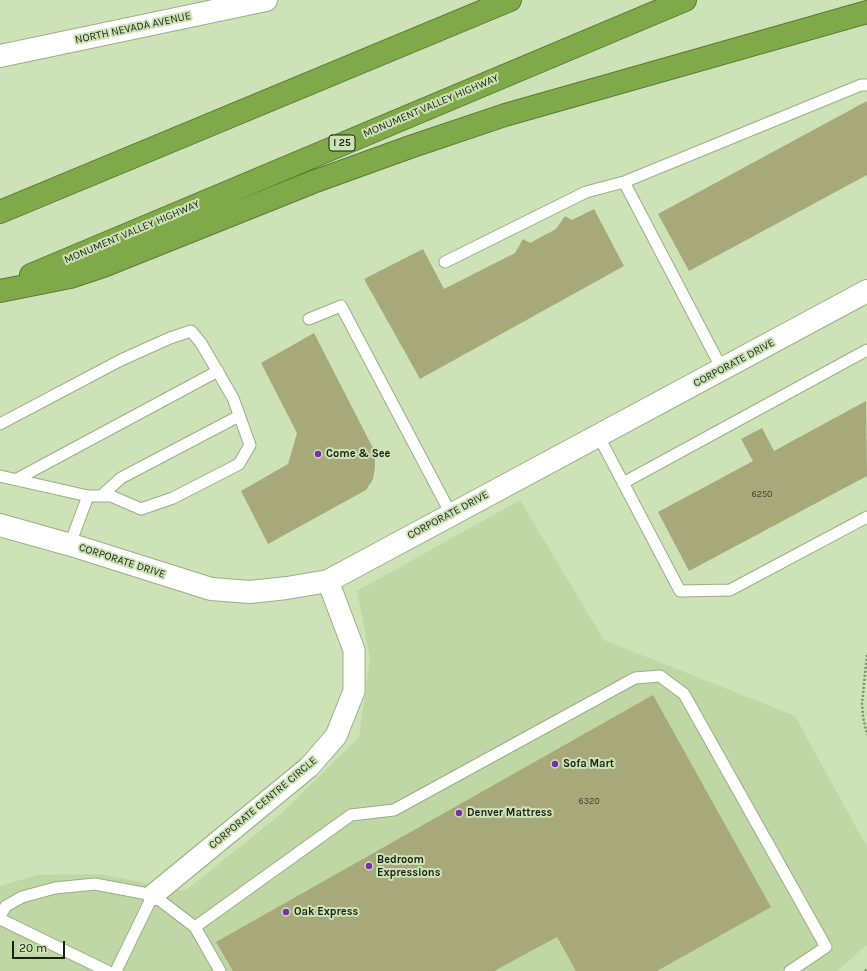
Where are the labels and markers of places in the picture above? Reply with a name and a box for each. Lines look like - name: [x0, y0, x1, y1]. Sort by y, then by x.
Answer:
- place label: Come & See: [326, 447, 390, 461]
- marker: Come & See: [313, 449, 323, 459]
- place label: Sofa Mart: [563, 757, 614, 771]
- marker: Sofa Mart: [550, 759, 560, 769]
- place label: Denver Mattress: [467, 806, 552, 820]
- marker: Denver Mattress: [454, 808, 464, 818]
- place label: Bedroom Expressions: [377, 853, 440, 879]
- marker: Bedroom Expressions: [364, 861, 374, 871]
- place label: Oak Express: [294, 905, 358, 919]
- marker: Oak Express: [281, 907, 291, 917]

